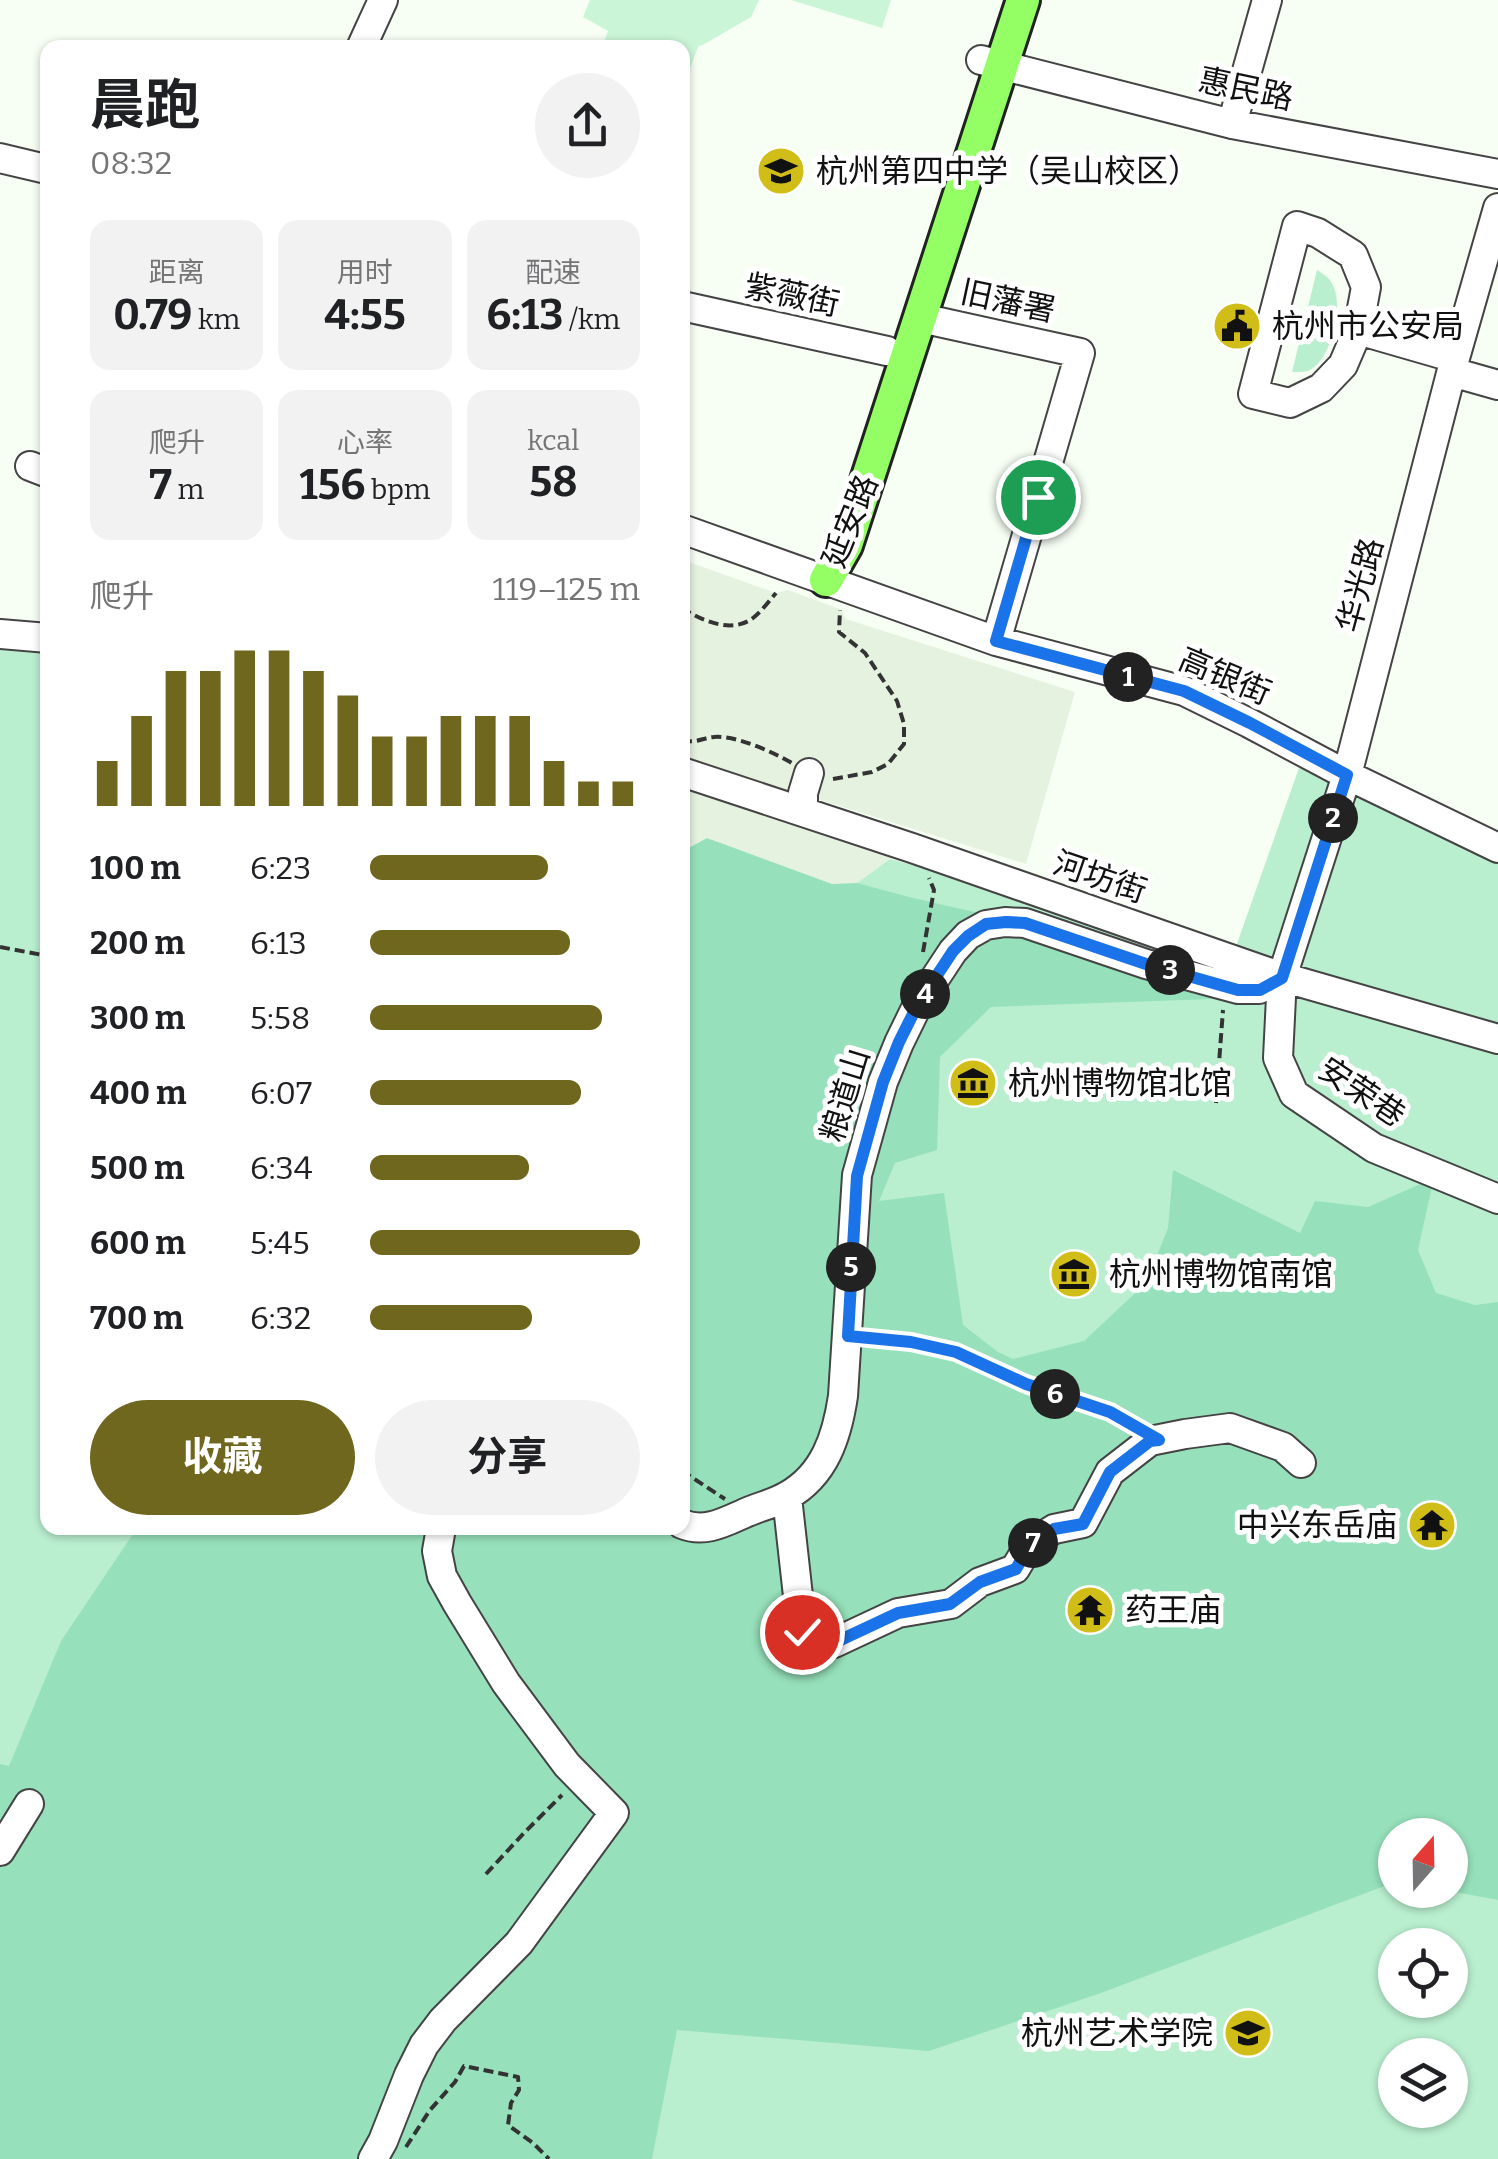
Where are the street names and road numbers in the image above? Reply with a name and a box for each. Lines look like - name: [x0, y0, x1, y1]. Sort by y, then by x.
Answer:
- street label: 惠民路: [1195, 60, 1297, 118]
- street label: 紫薇街: [741, 266, 843, 324]
- street label: 旧藩署: [957, 272, 1059, 330]
- street label: 延安路: [814, 469, 886, 573]
- street label: 华光路: [1329, 534, 1391, 636]
- street label: 高银街: [1173, 640, 1277, 712]
- street label: 河坊街: [1048, 843, 1152, 911]
- street label: 粮道山: [813, 1044, 877, 1146]
- street label: 安荣巷: [1312, 1049, 1412, 1135]

